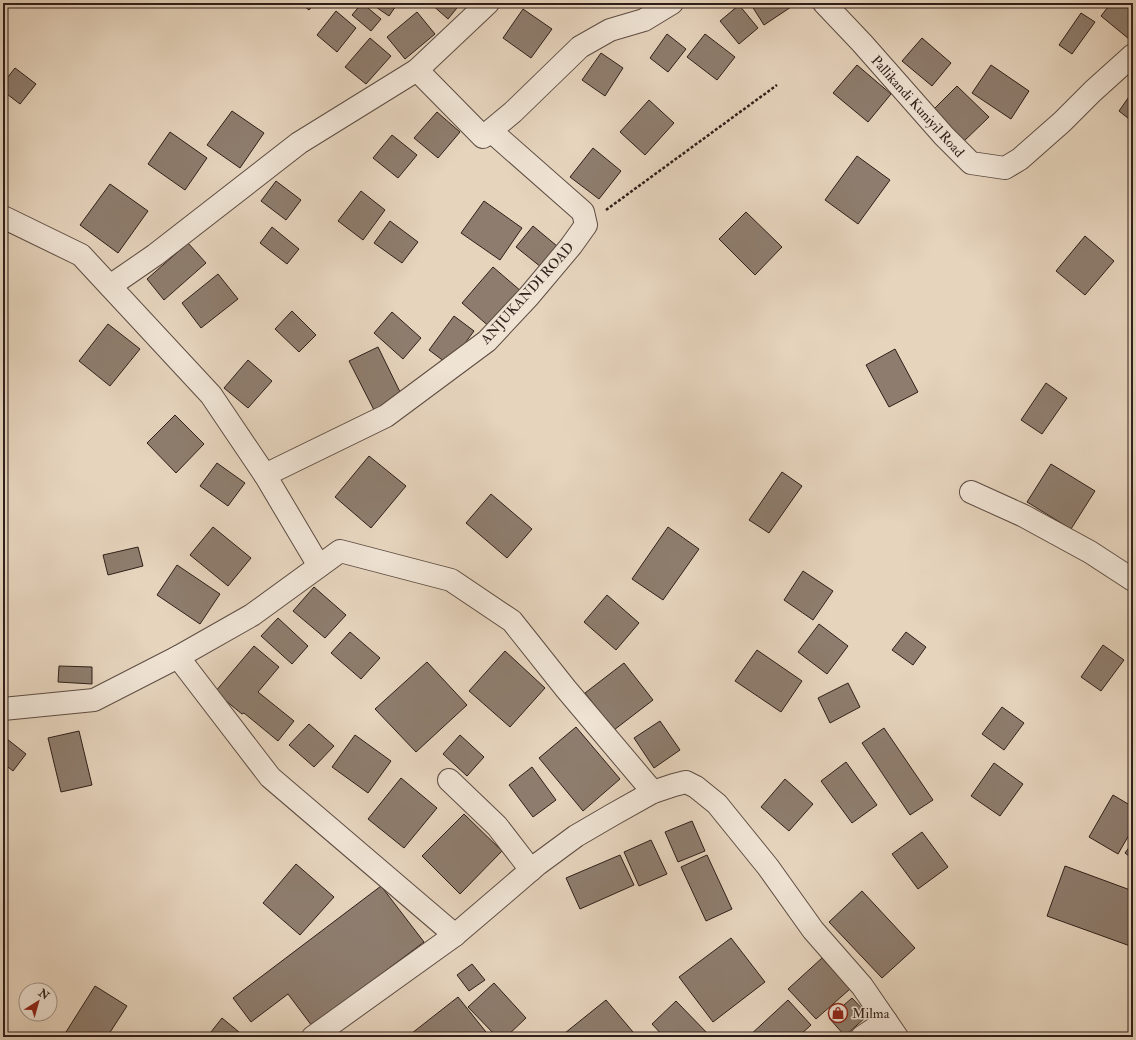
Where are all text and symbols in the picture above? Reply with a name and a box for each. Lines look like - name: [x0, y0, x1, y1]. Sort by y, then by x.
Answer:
- street label: Pallikandi Kuniyil Road: [867, 52, 968, 161]
- street label: ANJUKANDI ROAD: [476, 239, 578, 349]
- north arrow: [18, 982, 58, 1022]
- text: N: [35, 986, 52, 1003]
- shop icon: Milma: [827, 1002, 849, 1024]
- place label: Milma: [852, 1005, 890, 1022]

